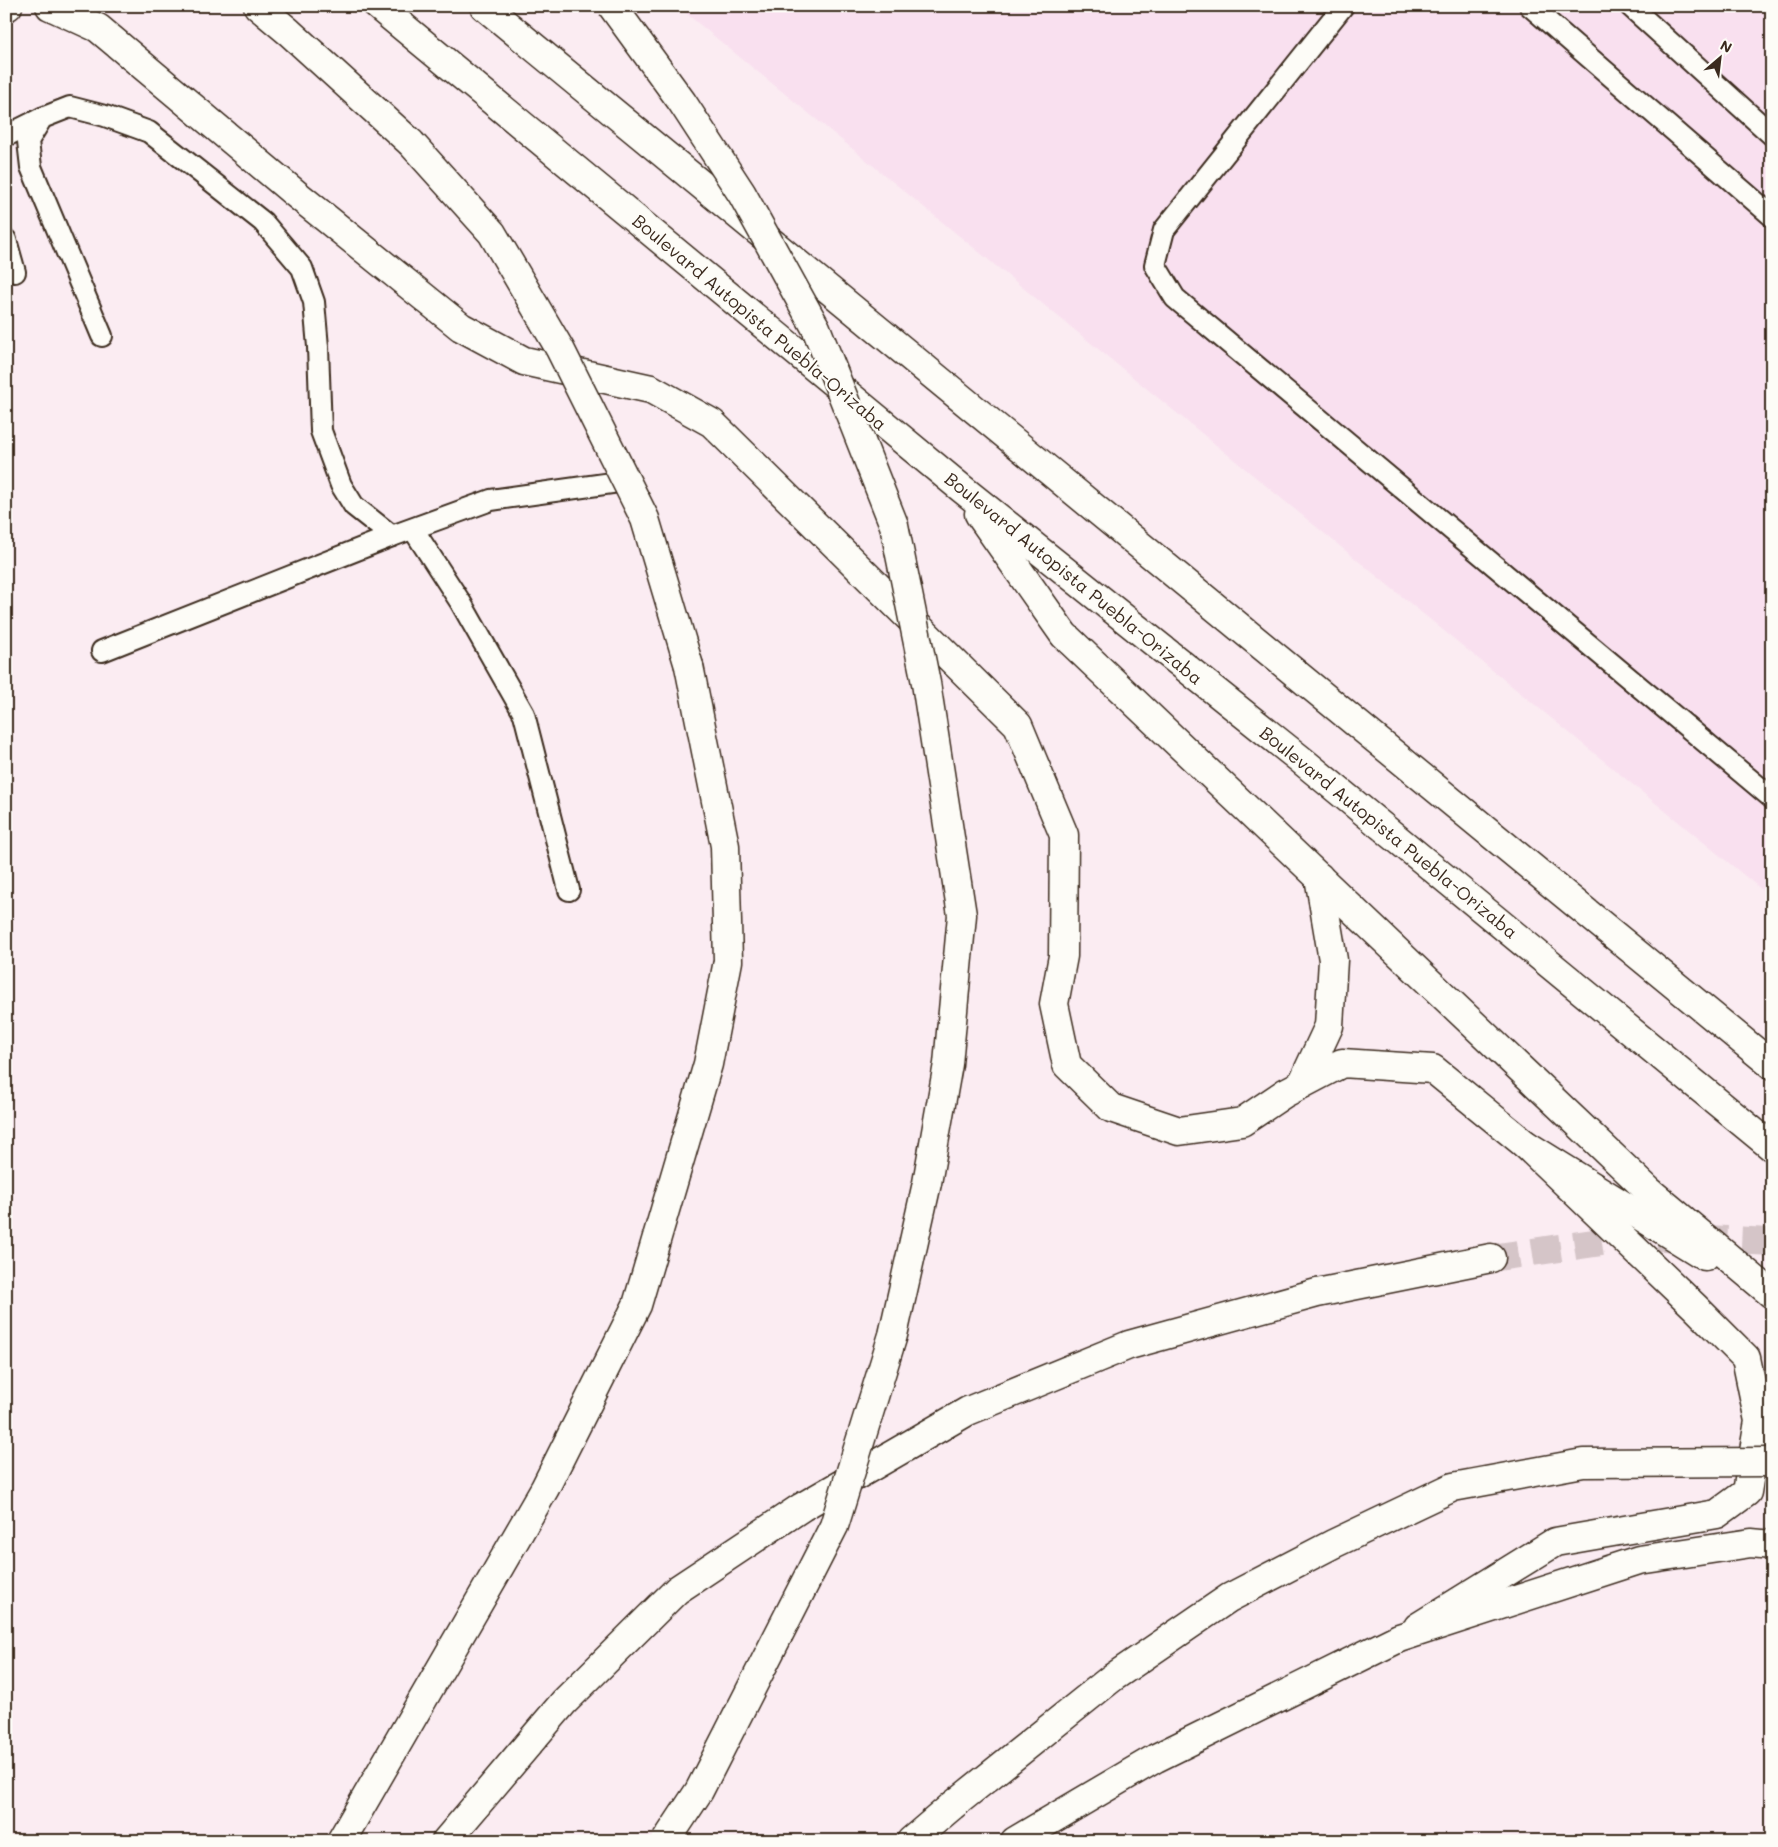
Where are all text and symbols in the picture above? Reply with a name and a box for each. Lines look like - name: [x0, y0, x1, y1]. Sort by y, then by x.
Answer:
- north arrow: [1696, 32, 1746, 82]
- text: N: [1717, 35, 1735, 57]
- street label: Boulevard Autopista Puebla-Orizaba: [628, 208, 892, 436]
- street label: Boulevard Autopista Puebla-Orizaba: [940, 466, 1208, 690]
- street label: Boulevard Autopista Puebla-Orizaba: [1255, 720, 1523, 944]

